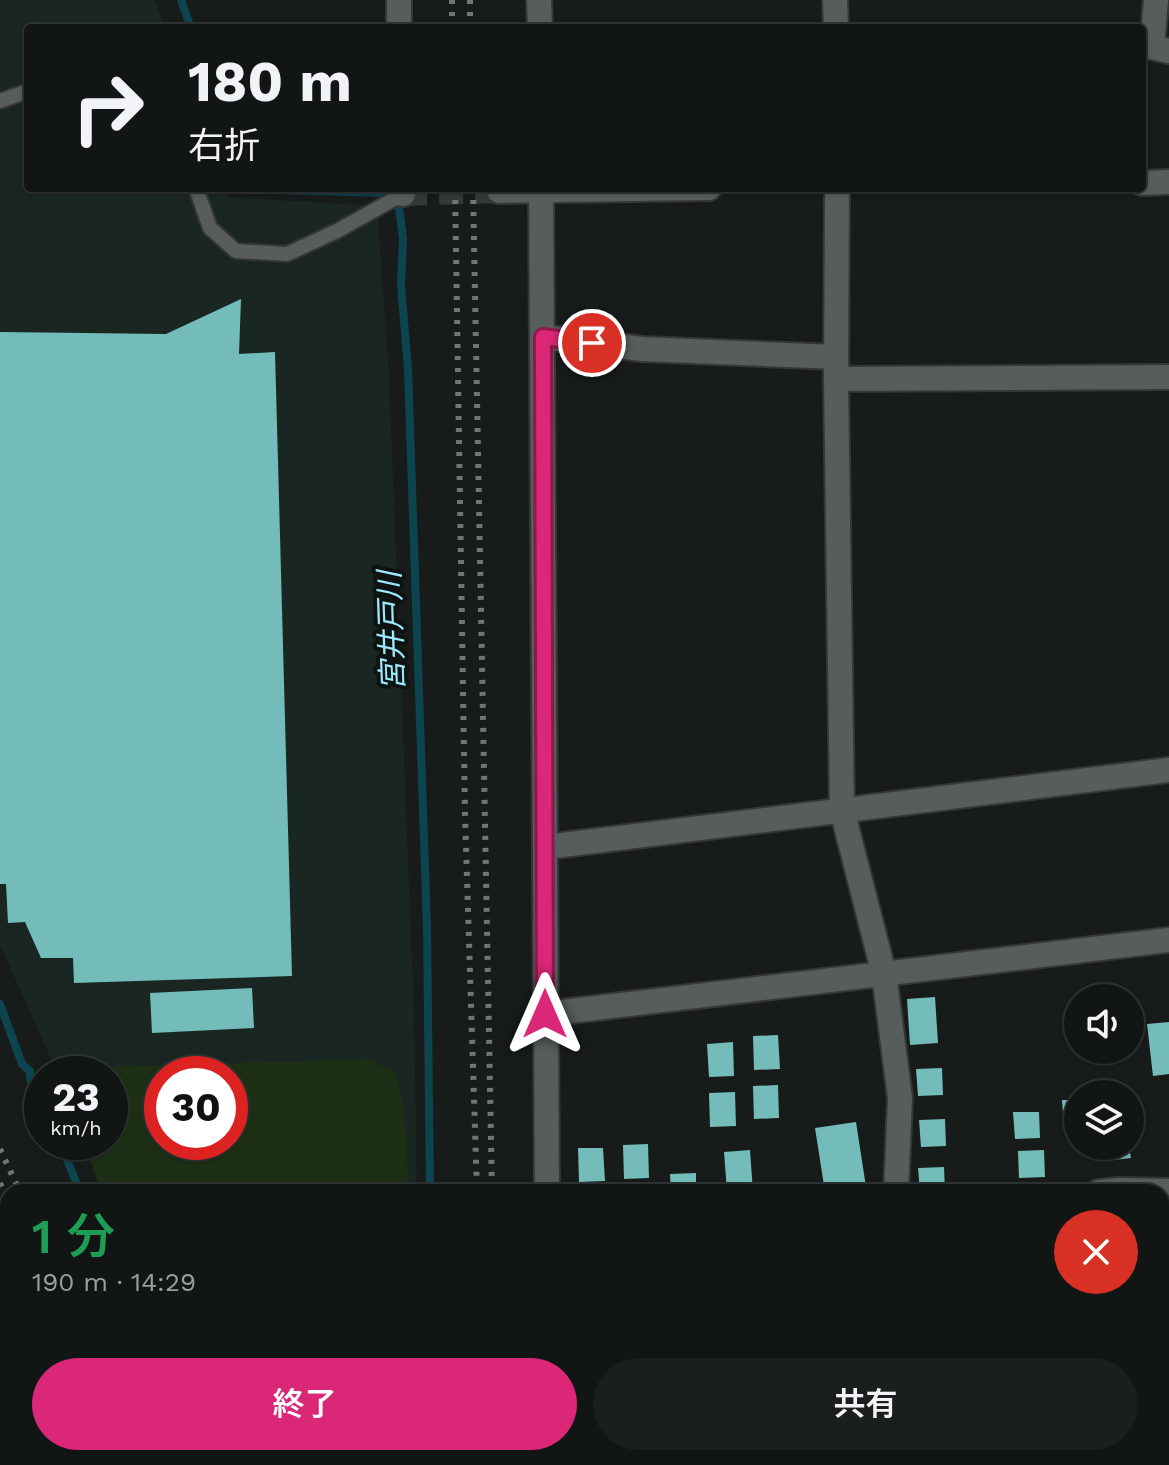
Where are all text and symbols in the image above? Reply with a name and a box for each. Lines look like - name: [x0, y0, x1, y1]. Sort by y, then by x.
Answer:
- text: 180 m: [188, 49, 352, 115]
- icon: right: [56, 56, 160, 160]
- text: 右折: [188, 125, 260, 167]
- pin: [558, 309, 626, 377]
- icon: arrive: [570, 321, 614, 365]
- water label: 宮井戸川: [371, 567, 411, 692]
- position arrow: [503, 972, 587, 1056]
- map controls: [1064, 984, 1144, 1160]
- button: sound: [1064, 984, 1144, 1064]
- speed limit sign: 30: [144, 1056, 248, 1160]
- text: 23: [52, 1074, 100, 1121]
- button: layers: [1064, 1080, 1144, 1160]
- text: km/h: [50, 1116, 102, 1140]
- text: 1 分: [32, 1208, 115, 1265]
- button: close: [1054, 1210, 1138, 1294]
- text: 190 m · 14:29: [32, 1267, 196, 1297]
- button: 終了: [32, 1358, 577, 1450]
- button: 共有: [593, 1358, 1138, 1450]

